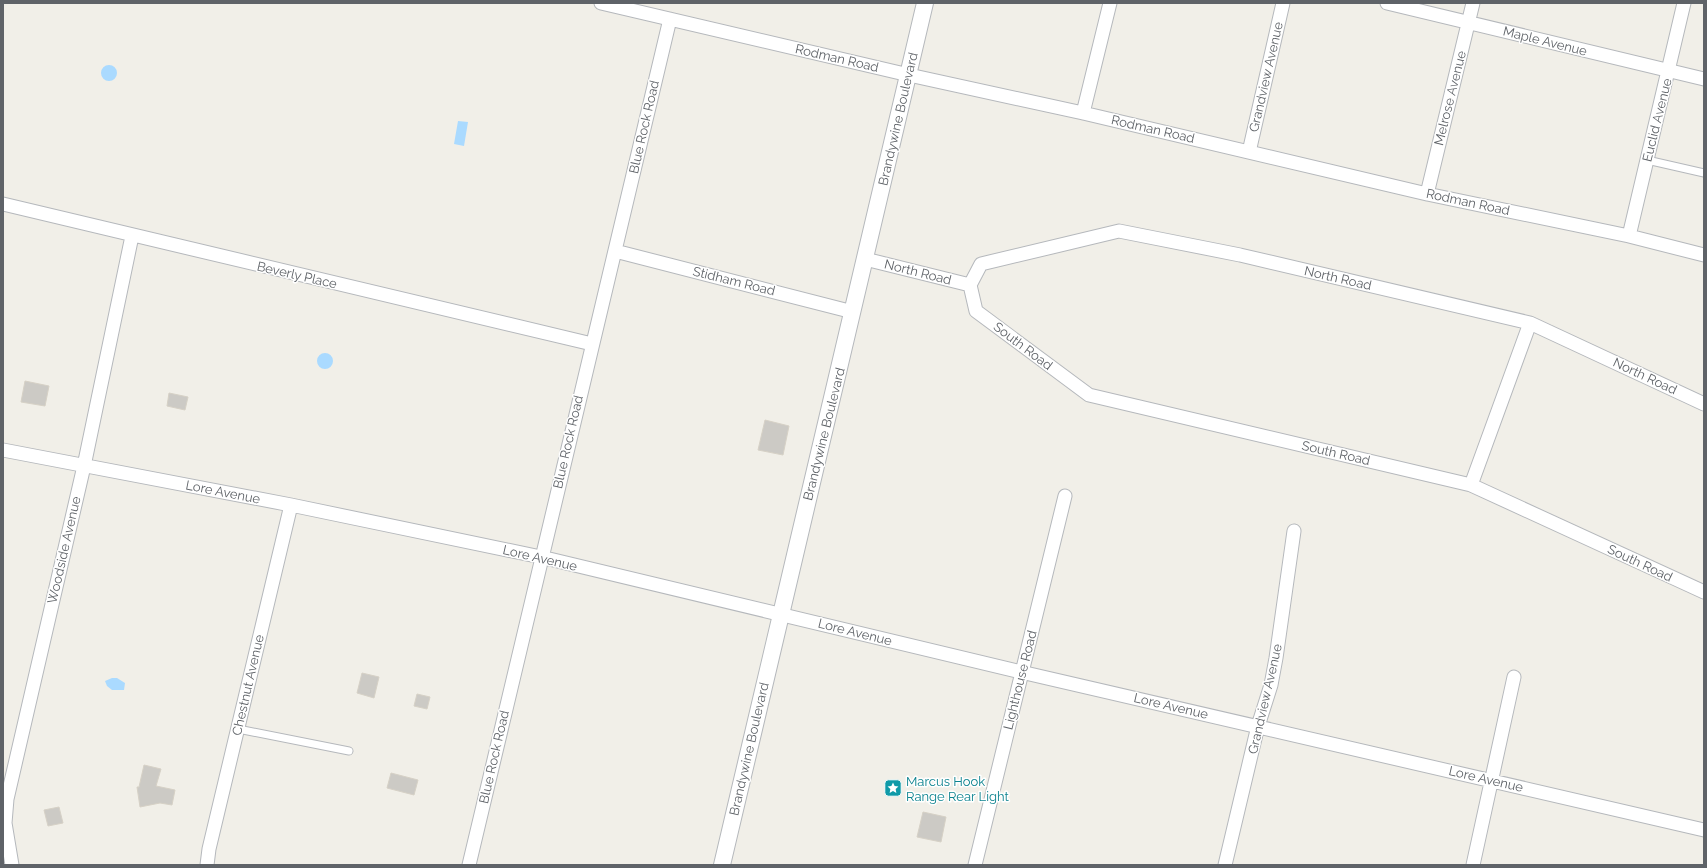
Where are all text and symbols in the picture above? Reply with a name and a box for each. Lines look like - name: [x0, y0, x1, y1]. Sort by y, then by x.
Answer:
- street label: Grandview Avenue: [1246, 20, 1286, 134]
- street label: Maple Avenue: [1501, 23, 1589, 59]
- street label: Rodman Road: [794, 41, 880, 75]
- street label: Melrose Avenue: [1431, 49, 1469, 147]
- street label: Brandywine Boulevard: [875, 51, 921, 187]
- street label: Euclid Avenue: [1639, 76, 1675, 163]
- street label: Blue Rock Road: [626, 79, 662, 175]
- street label: Rodman Road: [1110, 112, 1196, 146]
- street label: Rodman Road: [1425, 186, 1511, 218]
- street label: North Road: [883, 256, 953, 288]
- street label: Beverly Place: [255, 258, 339, 292]
- street label: North Road: [1303, 263, 1373, 293]
- street label: Stidham Road: [691, 264, 777, 298]
- street label: South Road: [991, 319, 1055, 373]
- street label: North Road: [1611, 355, 1679, 397]
- street label: Brandywine Boulevard: [800, 366, 848, 502]
- street label: Blue Rock Road: [550, 394, 586, 490]
- street label: South Road: [1300, 438, 1372, 468]
- street label: Lore Avenue: [184, 477, 262, 507]
- street label: Woodside Avenue: [44, 495, 84, 605]
- street label: South Road: [1605, 541, 1675, 585]
- street label: Lore Avenue: [501, 542, 579, 574]
- street label: Lore Avenue: [816, 616, 894, 649]
- street label: Lighthouse Road: [1000, 629, 1040, 731]
- street label: Chestnut Avenue: [229, 633, 267, 737]
- street label: Grandview Avenue: [1245, 642, 1285, 756]
- street label: Brandywine Boulevard: [726, 681, 772, 817]
- street label: Lore Avenue: [1132, 690, 1210, 722]
- street label: Blue Rock Road: [476, 709, 512, 805]
- street label: Lore Avenue: [1447, 763, 1525, 795]
- place label: Marcus Hook Range Rear Light: [906, 774, 1010, 804]
- place icon: Marcus Hook Range Rear Light: [883, 778, 903, 798]

